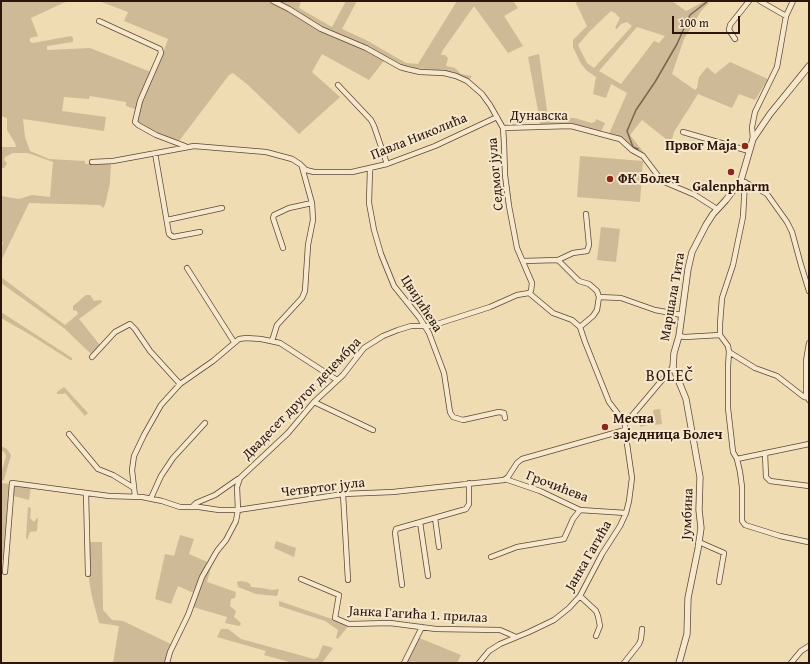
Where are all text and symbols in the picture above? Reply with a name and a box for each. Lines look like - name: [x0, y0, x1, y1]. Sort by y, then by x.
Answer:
- scale bar: [674, 8, 742, 34]
- text: 100 m: [679, 14, 709, 31]
- street label: Дунавска: [510, 108, 568, 124]
- street label: Павла Николића: [368, 110, 470, 164]
- street label: Седмог јула: [484, 137, 508, 211]
- place label: Првог Маја: [665, 138, 737, 154]
- marker: Првог Маја: [740, 141, 750, 151]
- marker: Galenpharm: [726, 167, 736, 177]
- place label: ФК Болеч: [618, 171, 679, 187]
- marker: ФК Болеч: [605, 174, 615, 184]
- place label: Galenpharm: [692, 179, 770, 195]
- street label: Маршала Тита: [657, 251, 689, 343]
- street label: Цвијићева: [396, 273, 446, 335]
- street label: Двадесет другог децембра: [239, 334, 365, 464]
- district label: BOLEČ: [646, 367, 694, 387]
- place label: Месна заједница Болеч: [613, 411, 722, 444]
- marker: Месна заједница Болеч: [600, 422, 610, 432]
- street label: Грочићева: [524, 467, 590, 507]
- street label: Четвртог јула: [280, 475, 366, 501]
- street label: Јумбина: [679, 488, 697, 540]
- street label: Јанка Гагића: [562, 518, 616, 594]
- street label: Јанка Гагића 1. прилаз: [348, 603, 488, 627]

